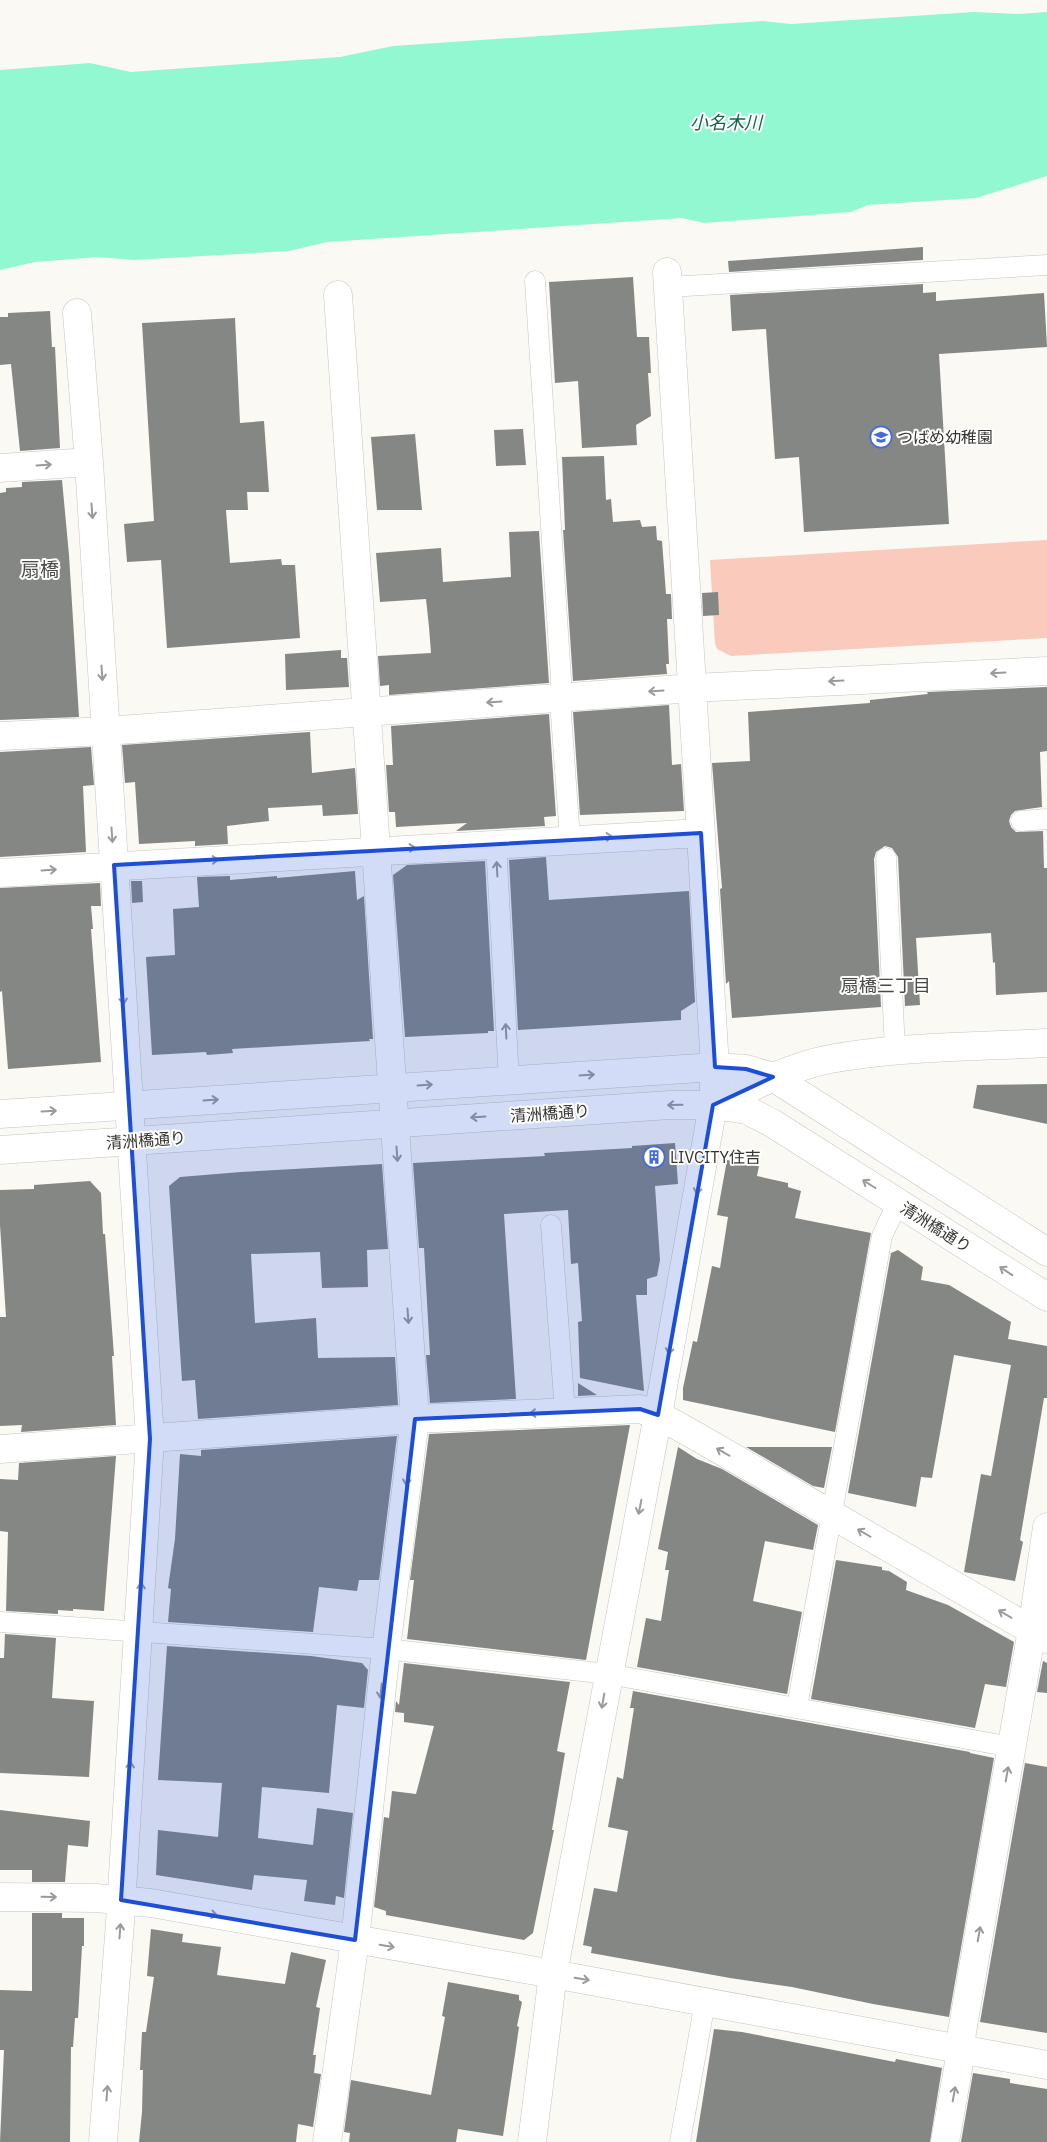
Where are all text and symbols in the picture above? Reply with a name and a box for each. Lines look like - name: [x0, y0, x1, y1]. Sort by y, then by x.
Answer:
- water label: 小名木川: [690, 111, 764, 134]
- school or university icon: つばめ幼稚園: [869, 425, 893, 449]
- place label: つばめ幼稚園: [897, 427, 993, 447]
- one-way arrow: [36, 461, 52, 470]
- one-way arrow: [87, 503, 96, 519]
- district label: 扇橋: [21, 557, 59, 581]
- one-way arrow: [97, 665, 106, 681]
- one-way arrow: [991, 668, 1007, 678]
- one-way arrow: [828, 677, 844, 686]
- one-way arrow: [649, 686, 665, 695]
- one-way arrow: [486, 697, 502, 706]
- one-way arrow: [107, 827, 117, 843]
- one-way arrow: [597, 833, 613, 842]
- one-way arrow: [400, 844, 416, 853]
- one-way arrow: [203, 855, 219, 864]
- one-way arrow: [493, 861, 502, 877]
- one-way arrow: [40, 865, 56, 875]
- district label: 扇橋三丁目: [841, 974, 931, 997]
- one-way arrow: [118, 989, 127, 1005]
- one-way arrow: [501, 1024, 510, 1040]
- one-way arrow: [579, 1071, 595, 1080]
- one-way arrow: [417, 1081, 433, 1090]
- one-way arrow: [203, 1096, 219, 1105]
- street label: 清洲橋通り: [509, 1100, 591, 1126]
- one-way arrow: [667, 1101, 683, 1110]
- one-way arrow: [40, 1107, 56, 1116]
- one-way arrow: [470, 1113, 486, 1122]
- street label: 清洲橋通り: [105, 1127, 187, 1153]
- one-way arrow: [392, 1145, 402, 1161]
- building icon: LIVCITY住吉: [642, 1145, 666, 1169]
- place label: LIVCITY住吉: [670, 1147, 761, 1167]
- one-way arrow: [692, 1179, 702, 1195]
- one-way arrow: [862, 1179, 876, 1189]
- street label: 清洲橋通り: [897, 1197, 975, 1257]
- one-way arrow: [999, 1266, 1013, 1276]
- one-way arrow: [403, 1307, 412, 1323]
- one-way arrow: [664, 1339, 674, 1355]
- one-way arrow: [529, 1409, 545, 1418]
- one-way arrow: [716, 1447, 731, 1457]
- one-way arrow: [402, 1469, 412, 1485]
- one-way arrow: [635, 1499, 645, 1515]
- one-way arrow: [858, 1527, 872, 1537]
- one-way arrow: [136, 1582, 145, 1598]
- one-way arrow: [998, 1609, 1012, 1619]
- one-way arrow: [376, 1683, 386, 1699]
- one-way arrow: [598, 1693, 608, 1709]
- one-way arrow: [125, 1761, 134, 1777]
- one-way arrow: [1003, 1766, 1013, 1782]
- one-way arrow: [40, 1892, 56, 1902]
- one-way arrow: [202, 1910, 218, 1919]
- one-way arrow: [115, 1924, 124, 1940]
- one-way arrow: [975, 1926, 985, 1942]
- one-way arrow: [379, 1941, 395, 1951]
- one-way arrow: [573, 1975, 589, 1985]
- one-way arrow: [102, 2086, 112, 2102]
- one-way arrow: [949, 2086, 959, 2102]

